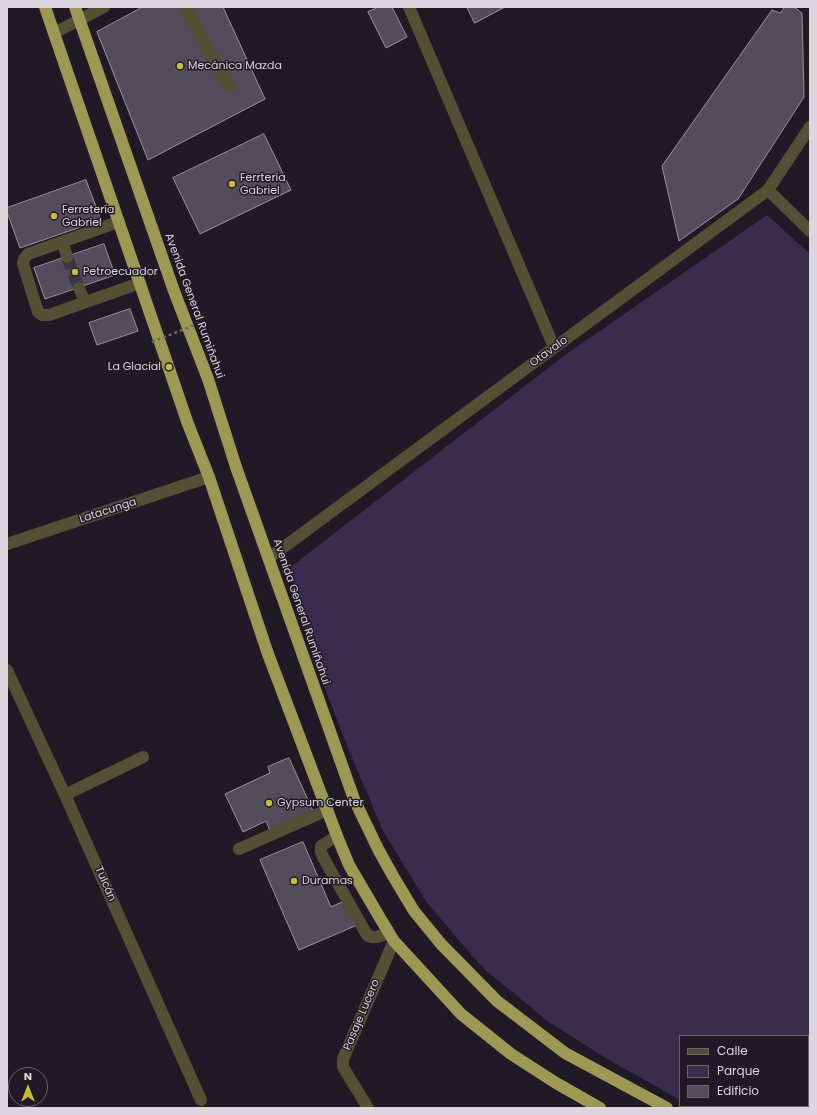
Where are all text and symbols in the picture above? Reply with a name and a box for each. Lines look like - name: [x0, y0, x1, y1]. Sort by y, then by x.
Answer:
- place label: Mecánica Mazda: [188, 59, 282, 73]
- marker: Mecánica Mazda: [175, 61, 185, 71]
- place label: Ferrtería Gabriel: [240, 171, 286, 197]
- marker: Ferrtería Gabriel: [227, 179, 237, 189]
- place label: Ferretería Gabriel: [62, 203, 114, 229]
- marker: Ferretería Gabriel: [49, 211, 59, 221]
- street label: Avenida General Rumiñahui: [162, 232, 226, 380]
- place label: Petroecuador: [83, 265, 158, 279]
- marker: Petroecuador: [70, 267, 80, 277]
- street label: Otavalo: [528, 334, 570, 370]
- place label: La Glacial: [108, 360, 161, 374]
- marker: La Glacial: [164, 362, 174, 372]
- street label: Latacunga: [78, 496, 138, 526]
- street label: Avenida General Rumiñahui: [270, 537, 332, 687]
- place label: Gypsum Center: [277, 796, 364, 810]
- marker: Gypsum Center: [264, 798, 274, 808]
- street label: Tulcán: [91, 864, 119, 904]
- place label: Duramas: [302, 874, 353, 888]
- marker: Duramas: [289, 876, 299, 886]
- street label: Pasaje Lucero: [341, 977, 383, 1053]
- legend: [679, 1035, 809, 1107]
- text: Calle: [717, 1042, 748, 1059]
- text: Parque: [717, 1062, 760, 1079]
- north arrow: [8, 1067, 48, 1107]
- text: N: [24, 1068, 32, 1084]
- text: Edificio: [717, 1082, 759, 1099]

